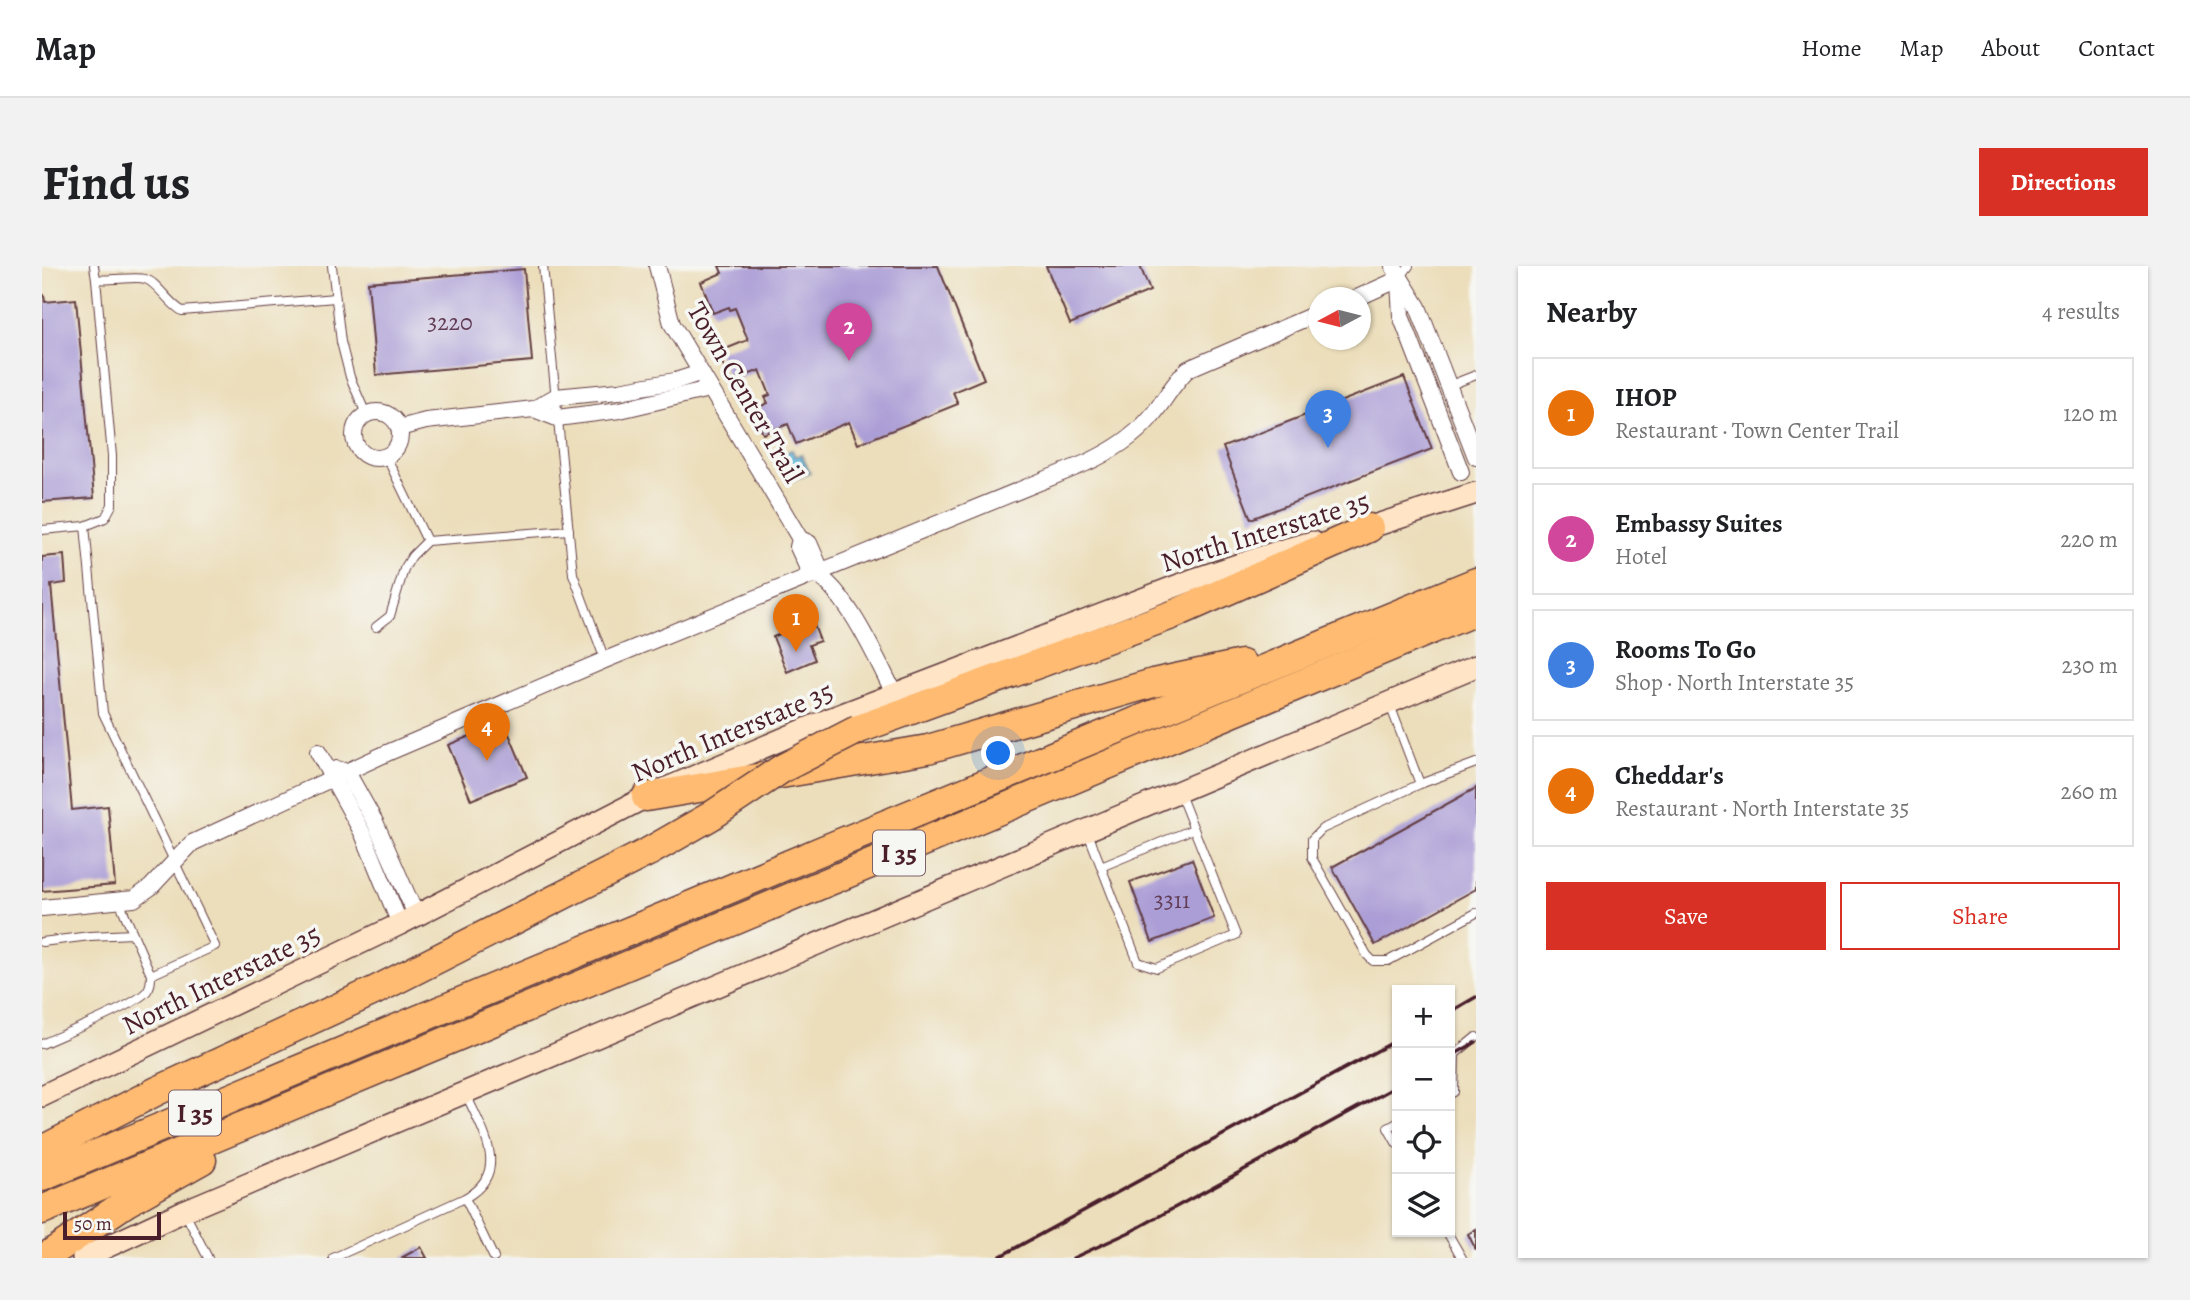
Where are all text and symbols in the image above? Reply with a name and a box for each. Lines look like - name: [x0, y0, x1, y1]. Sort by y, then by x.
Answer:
- text: Map: [35, 26, 96, 71]
- text: Home: [1801, 32, 1862, 64]
- text: Map: [1900, 32, 1944, 64]
- text: About: [1982, 32, 2040, 64]
- text: Contact: [2078, 32, 2155, 64]
- button: Directions: [1979, 148, 2148, 216]
- text: Find us: [42, 149, 190, 216]
- north arrow: [1308, 287, 1371, 350]
- text: Nearby: [1546, 292, 1637, 332]
- street label: Town Center Trail: [678, 295, 812, 490]
- text: 4 results: [2042, 296, 2120, 327]
- pin: 2: [826, 303, 872, 361]
- house number: 3220: [427, 306, 473, 338]
- text: IHOP: [1615, 380, 1676, 415]
- pin: 3: [1305, 390, 1351, 448]
- text: 1: [1567, 398, 1575, 429]
- text: 120 m: [2063, 398, 2118, 429]
- text: Restaurant · Town Center Trail: [1615, 415, 1899, 446]
- street label: North Interstate 35: [1156, 482, 1374, 582]
- text: Embassy Suites: [1615, 506, 1783, 541]
- text: 2: [1565, 524, 1577, 555]
- text: 220 m: [2060, 524, 2118, 555]
- text: Hotel: [1615, 541, 1667, 572]
- pin: 1: [773, 594, 819, 652]
- text: Rooms To Go: [1615, 632, 1756, 667]
- text: 3: [1566, 650, 1576, 681]
- text: 230 m: [2062, 650, 2118, 681]
- text: Shop · North Interstate 35: [1615, 667, 1854, 698]
- street label: North Interstate 35: [625, 672, 839, 792]
- pin: 4: [464, 703, 510, 761]
- your location: [981, 736, 1015, 770]
- text: Cheddar's: [1615, 758, 1724, 793]
- text: 4: [1566, 776, 1576, 807]
- text: 260 m: [2060, 776, 2118, 807]
- text: Restaurant · North Interstate 35: [1615, 793, 1909, 824]
- road number: I 35: [873, 831, 925, 876]
- button: Save: [1546, 882, 1826, 950]
- button: Share: [1840, 882, 2120, 950]
- house number: 3311: [1154, 884, 1190, 916]
- street label: North Interstate 35: [116, 915, 327, 1044]
- map controls: [1392, 985, 1455, 1237]
- button: +: [1392, 985, 1455, 1048]
- button: −: [1392, 1048, 1455, 1111]
- road number: I 35: [169, 1090, 221, 1136]
- button: locate: [1392, 1111, 1455, 1174]
- button: layers: [1392, 1174, 1455, 1237]
- scale bar: [63, 1209, 161, 1241]
- text: 50 m: [74, 1211, 112, 1237]

